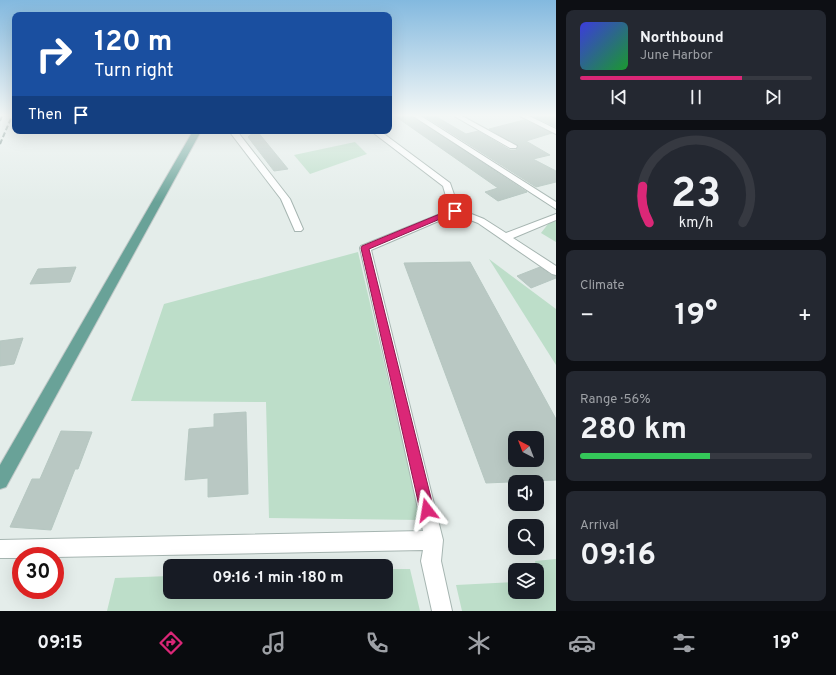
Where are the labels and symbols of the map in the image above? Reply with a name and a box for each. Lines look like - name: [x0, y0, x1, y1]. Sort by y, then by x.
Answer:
- pin: [438, 194, 472, 228]
- north arrow: [508, 431, 544, 467]
- position arrow: [406, 489, 448, 531]
- speed limit sign: 30: [12, 547, 64, 599]

